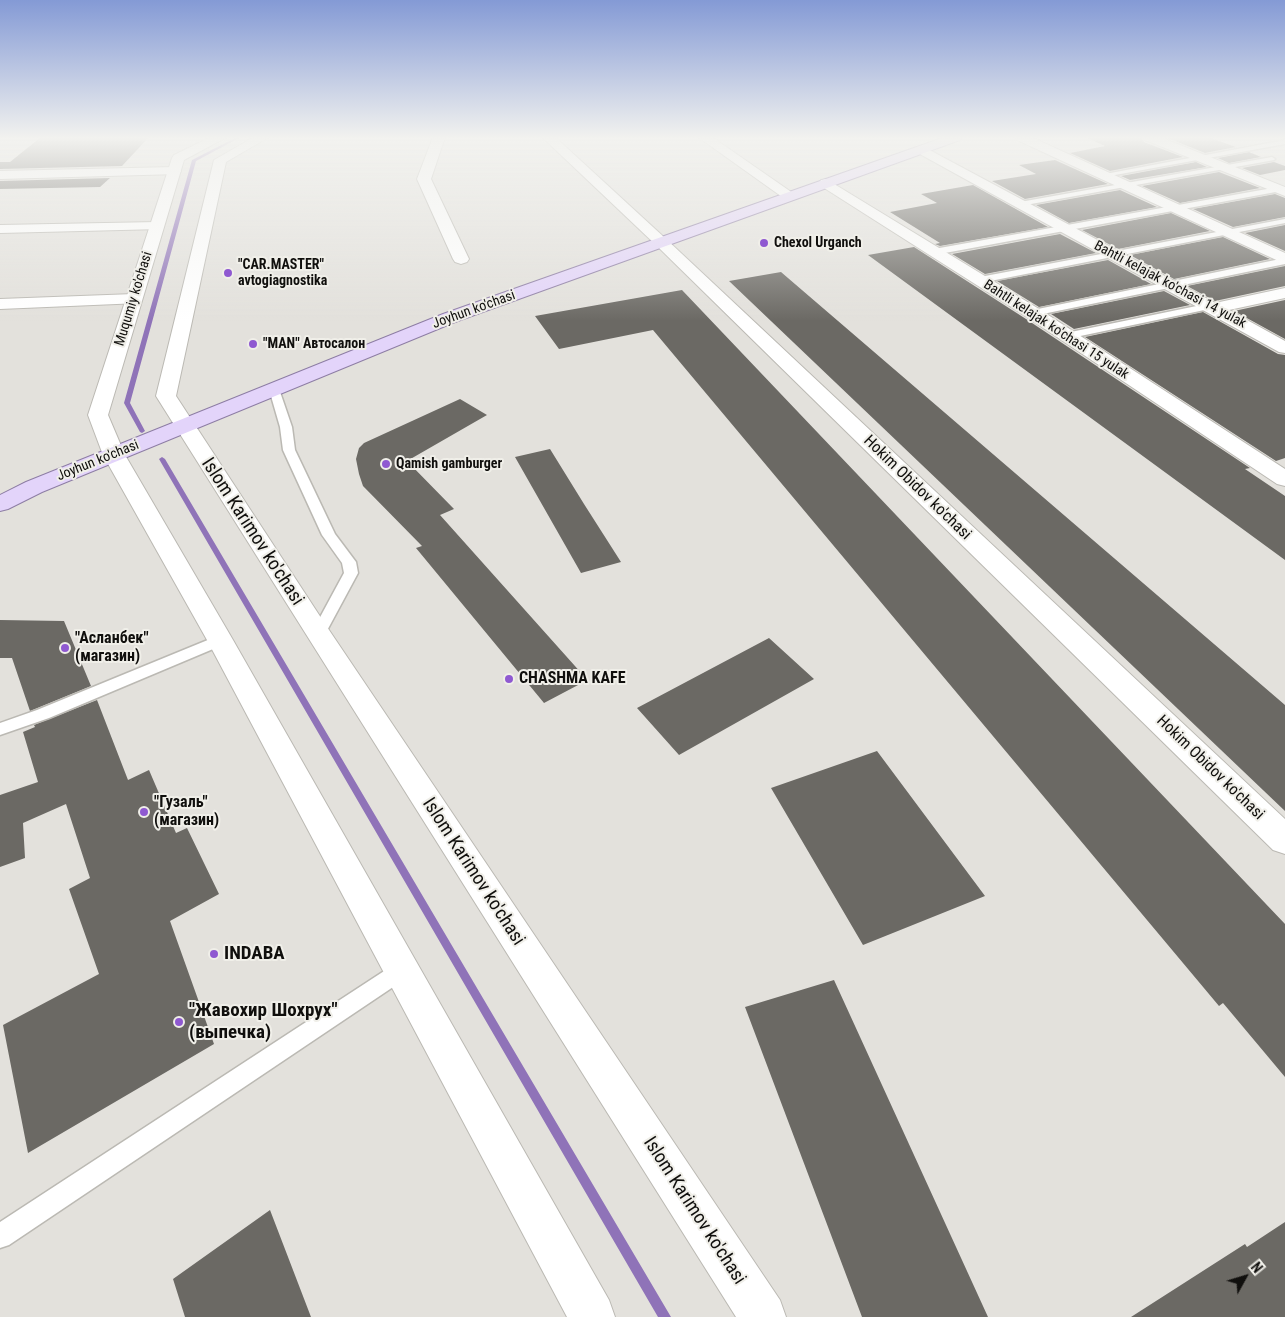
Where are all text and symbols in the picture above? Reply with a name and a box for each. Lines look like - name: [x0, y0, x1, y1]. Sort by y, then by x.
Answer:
- place label: Chexol Urganch: [774, 235, 862, 251]
- marker: Chexol Urganch: [758, 237, 770, 249]
- street label: Bahtli kelajak ko'chasi 14 yulak: [1091, 238, 1249, 332]
- street label: Muqumiy ko'chasi: [112, 250, 156, 348]
- place label: "CAR.MASTER" avtogiagnostika: [238, 257, 327, 290]
- marker: "CAR.MASTER" avtogiagnostika: [222, 267, 234, 279]
- street label: Bahtli kelajak ko'chasi 15 yulak: [980, 277, 1132, 383]
- street label: Joyhun ko'chasi: [430, 287, 518, 333]
- place label: "MAN" Автосалон: [263, 336, 365, 352]
- marker: "MAN" Автосалон: [247, 338, 259, 350]
- street label: Hokim Obidov ko'chasi: [859, 432, 975, 544]
- street label: Joyhun ko'chasi: [55, 437, 141, 485]
- street label: Islom Karimov ko'chasi: [196, 454, 308, 610]
- place label: Qamish gamburger: [396, 456, 502, 472]
- marker: Qamish gamburger: [380, 458, 392, 470]
- place label: "Асланбек" (магазин): [75, 629, 149, 667]
- marker: "Асланбек" (магазин): [59, 642, 71, 654]
- place label: CHASHMA KAFE: [519, 669, 625, 689]
- marker: CHASHMA KAFE: [503, 673, 515, 685]
- street label: Hokim Obidov ko'chasi: [1152, 712, 1268, 824]
- place label: "Гузаль" (магазин): [154, 793, 219, 831]
- street label: Islom Karimov ko'chasi: [417, 794, 529, 950]
- marker: "Гузаль" (магазин): [138, 806, 150, 818]
- place label: INDABA: [224, 943, 285, 965]
- marker: INDABA: [208, 948, 220, 960]
- place label: "Жавохир Шохрух" (выпечка): [189, 1000, 338, 1044]
- marker: "Жавохир Шохрух" (выпечка): [173, 1016, 185, 1028]
- street label: Islom Karimov ko'chasi: [638, 1133, 750, 1289]
- north arrow: [1220, 1252, 1270, 1302]
- text: N: [1248, 1259, 1266, 1276]

